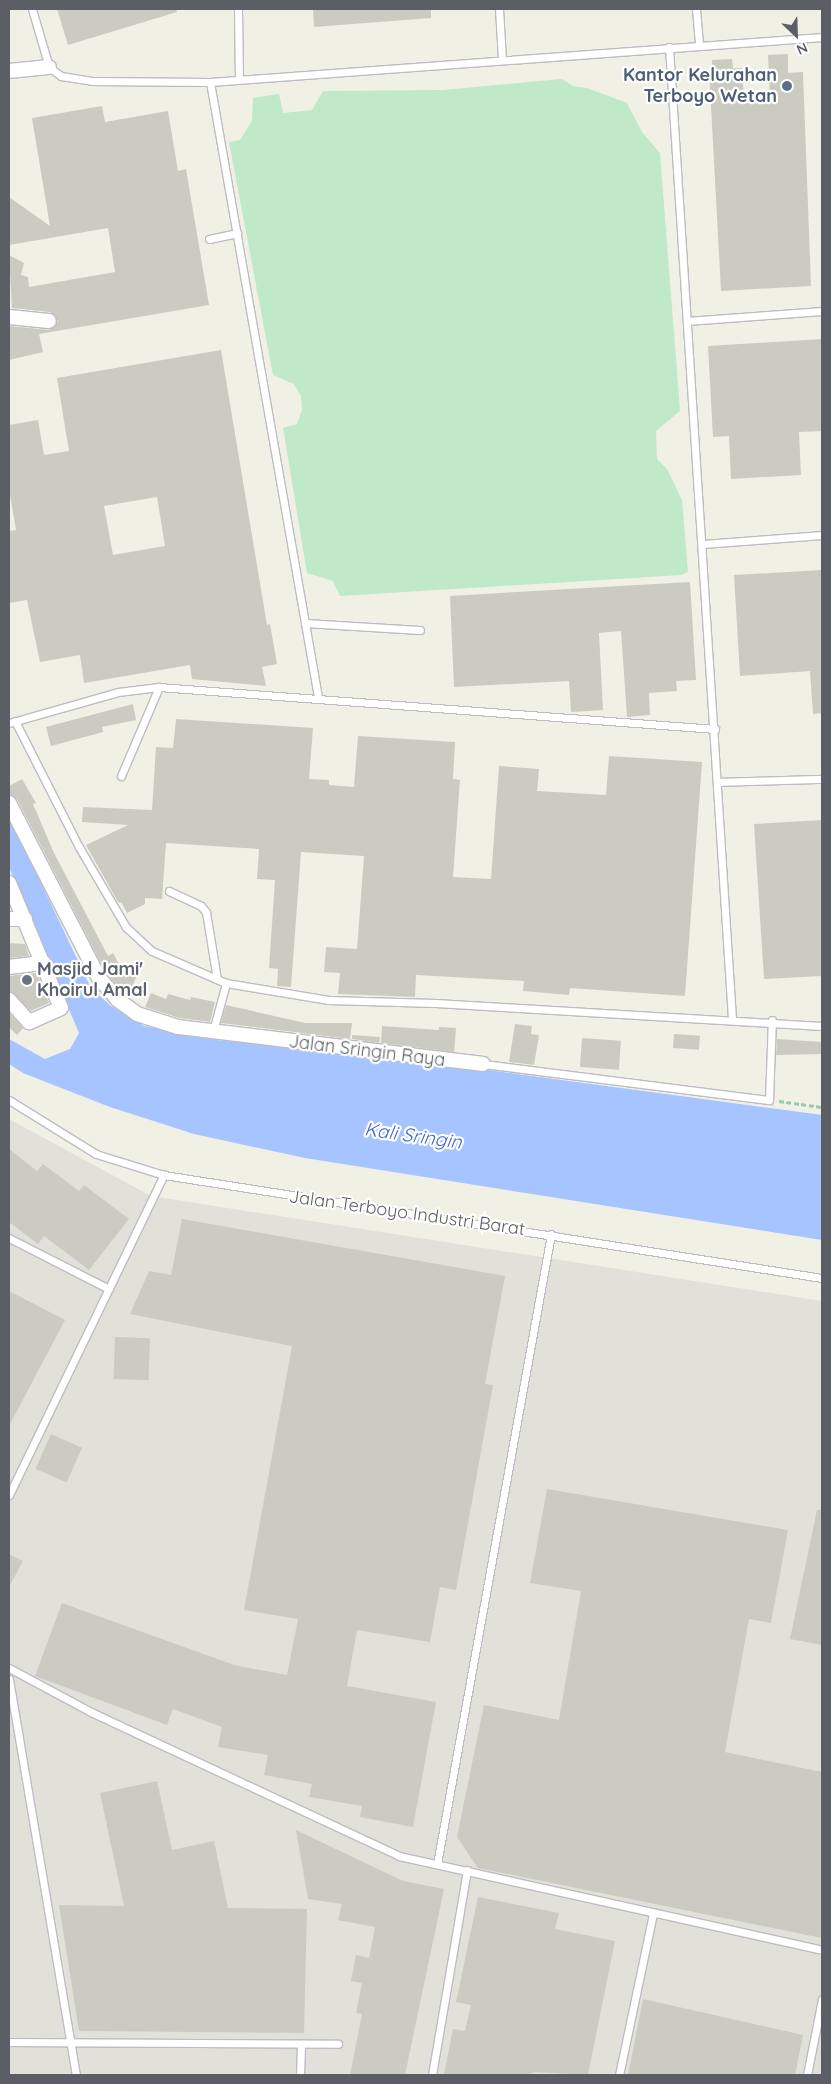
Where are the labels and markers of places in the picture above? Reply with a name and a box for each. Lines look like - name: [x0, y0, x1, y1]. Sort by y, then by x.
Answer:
- place label: Kantor Kelurahan Terboyo Wetan: [623, 65, 777, 108]
- marker: Kantor Kelurahan Terboyo Wetan: [781, 80, 793, 92]
- place label: Masjid Jami' Khoirul Amal: [37, 959, 147, 1002]
- marker: Masjid Jami' Khoirul Amal: [21, 974, 33, 986]

